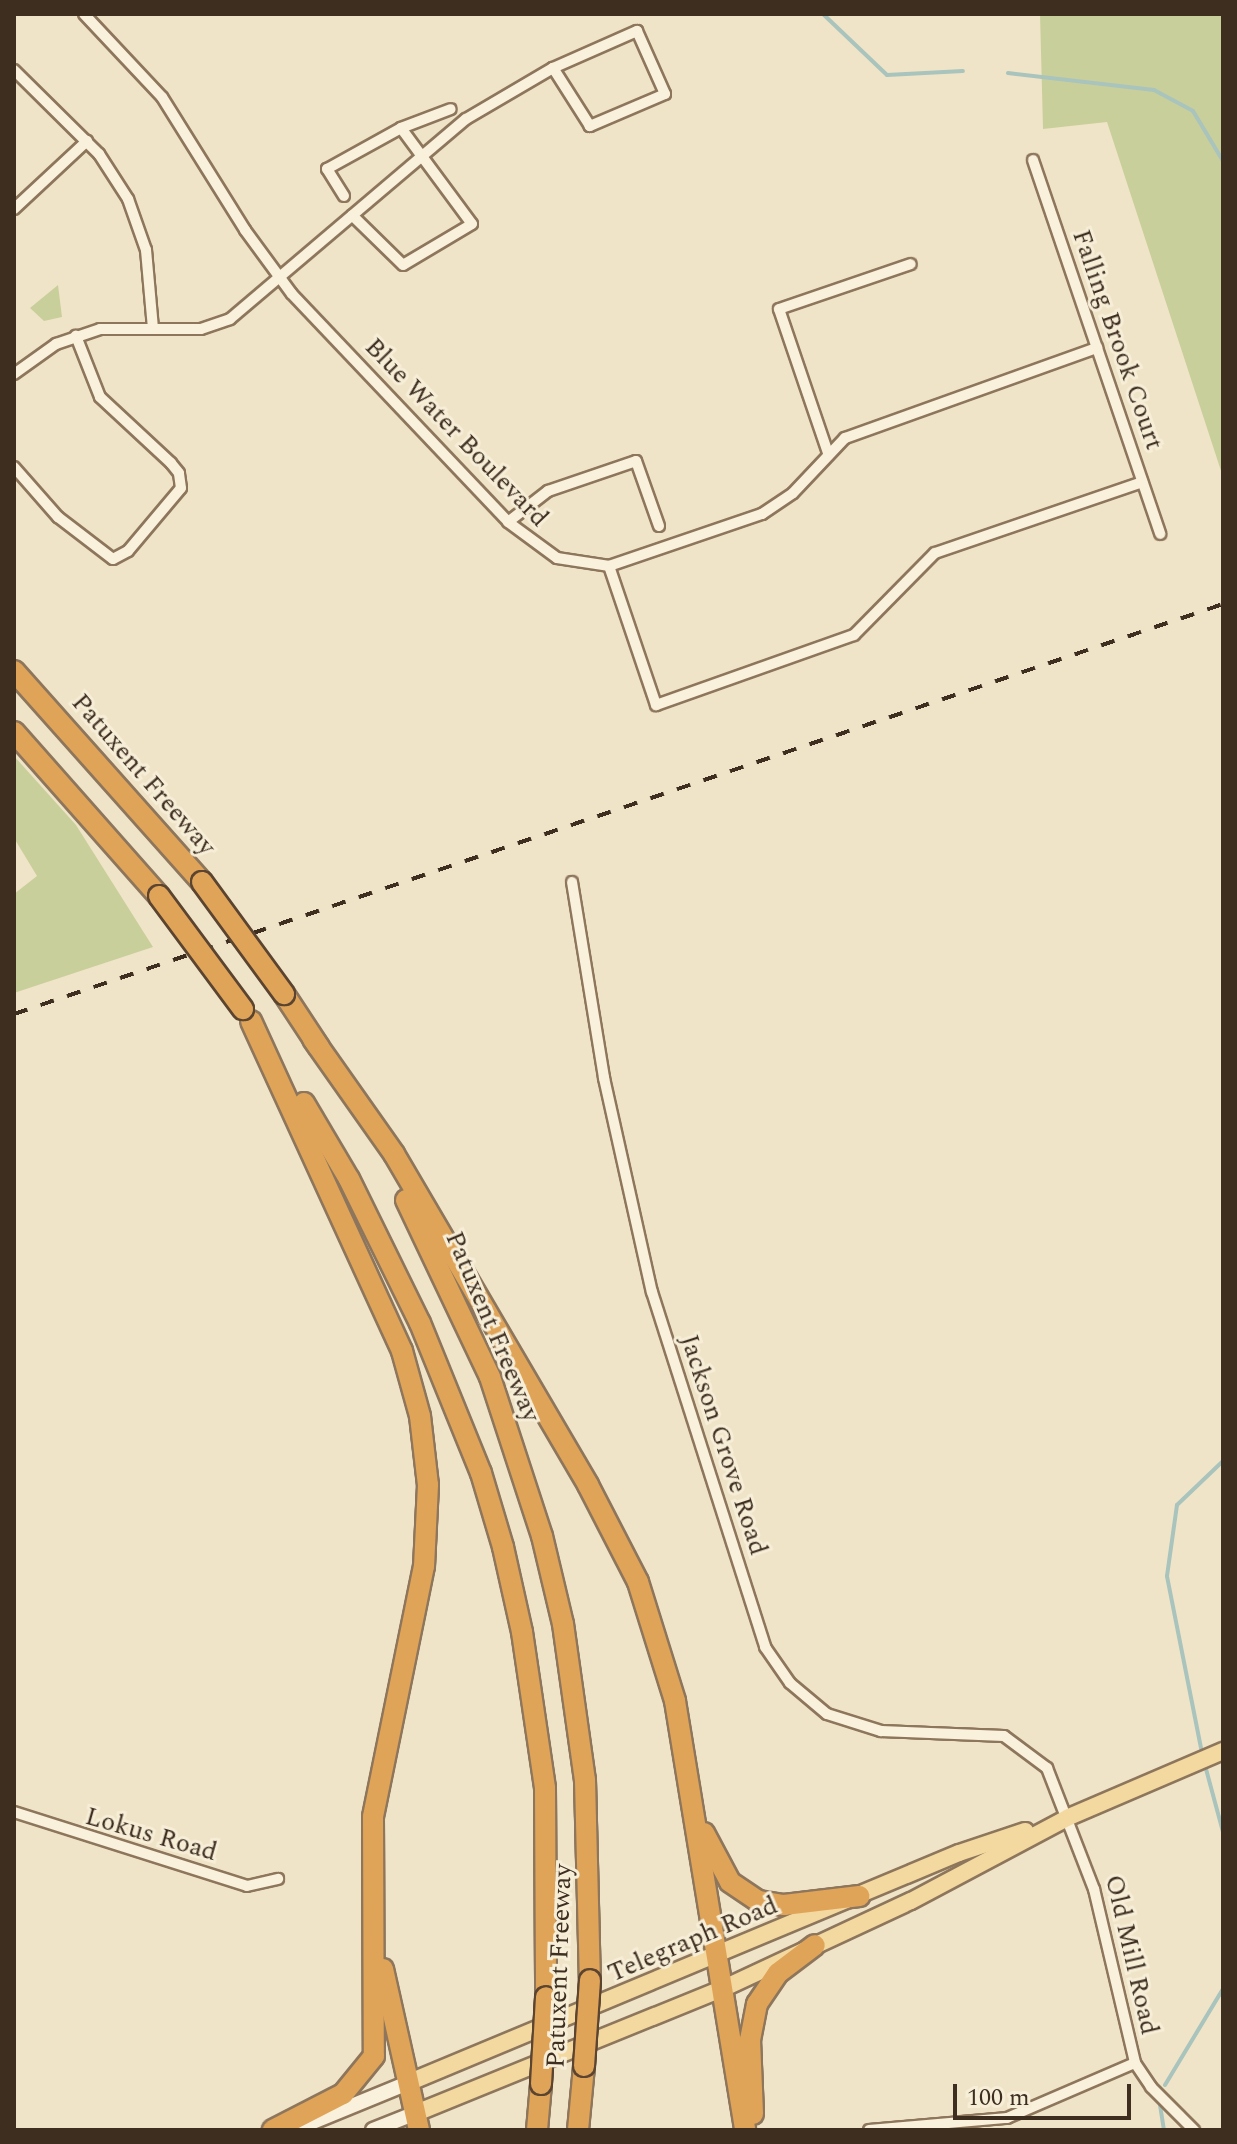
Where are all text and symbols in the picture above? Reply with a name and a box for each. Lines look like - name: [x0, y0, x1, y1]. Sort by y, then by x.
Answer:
- street label: Falling Brook Court: [1065, 226, 1169, 454]
- street label: Blue Water Boulevard: [358, 332, 554, 534]
- street label: Patuxent Freeway: [64, 688, 222, 862]
- street label: Patuxent Freeway: [438, 1227, 546, 1427]
- street label: Jackson Grove Road: [673, 1331, 773, 1559]
- street label: Lokus Road: [82, 1801, 220, 1869]
- street label: Patuxent Freeway: [541, 1864, 579, 2068]
- street label: Old Mill Road: [1097, 1872, 1165, 2038]
- street label: Telegraph Road: [603, 1890, 783, 1990]
- scale bar: [957, 2068, 1135, 2118]
- text: 100 m: [967, 2080, 1030, 2116]

